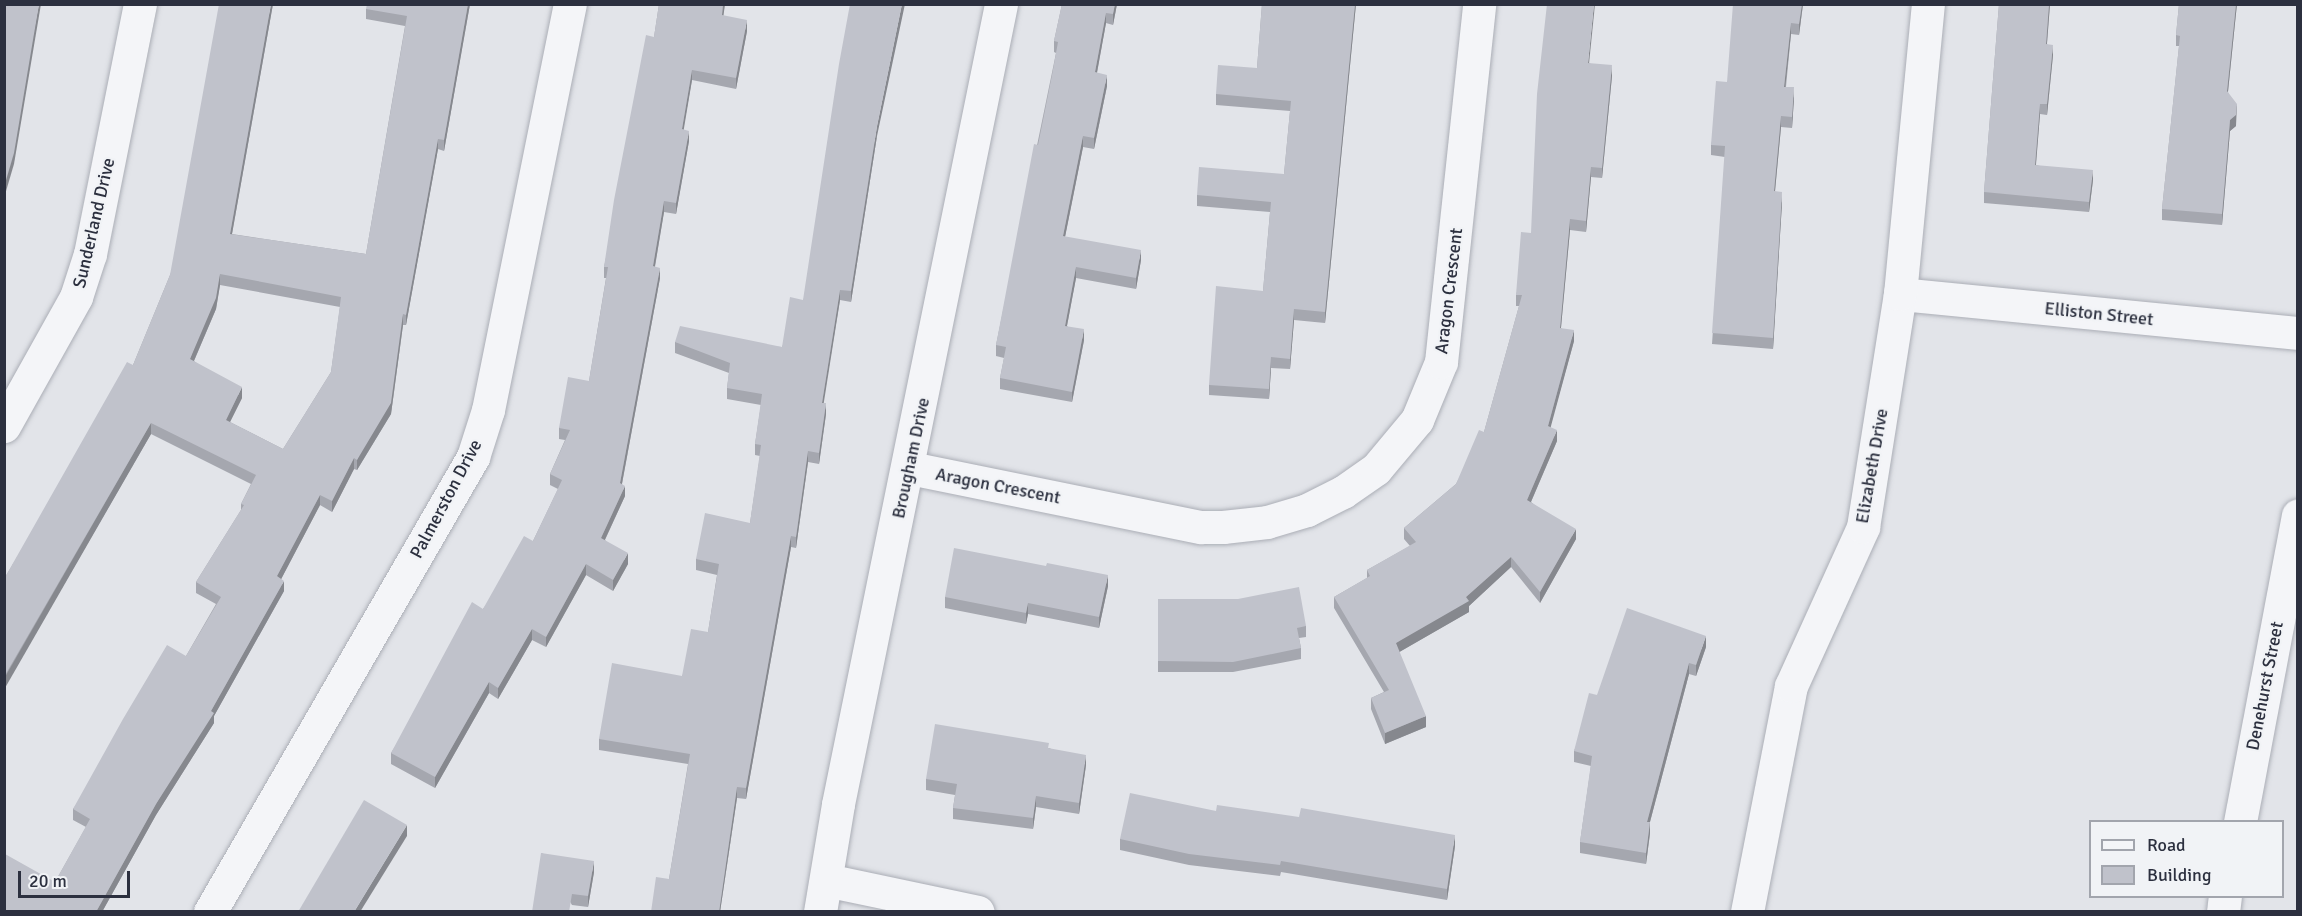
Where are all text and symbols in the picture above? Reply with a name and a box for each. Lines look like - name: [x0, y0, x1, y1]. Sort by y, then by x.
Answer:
- street label: Sunderland Drive: [69, 156, 119, 290]
- street label: Aragon Crescent: [1431, 227, 1467, 355]
- street label: Elliston Street: [2043, 298, 2155, 330]
- street label: Brougham Drive: [888, 396, 934, 520]
- street label: Elizabeth Drive: [1851, 407, 1893, 525]
- street label: Palmerston Drive: [406, 436, 486, 562]
- street label: Aragon Crescent: [934, 463, 1062, 509]
- street label: Denehurst Street: [2242, 620, 2288, 752]
- legend: [2089, 820, 2284, 898]
- text: Road: [2147, 834, 2186, 856]
- scale bar: [21, 859, 134, 897]
- text: Building: [2147, 864, 2211, 886]
- text: 20 m: [29, 870, 67, 892]

